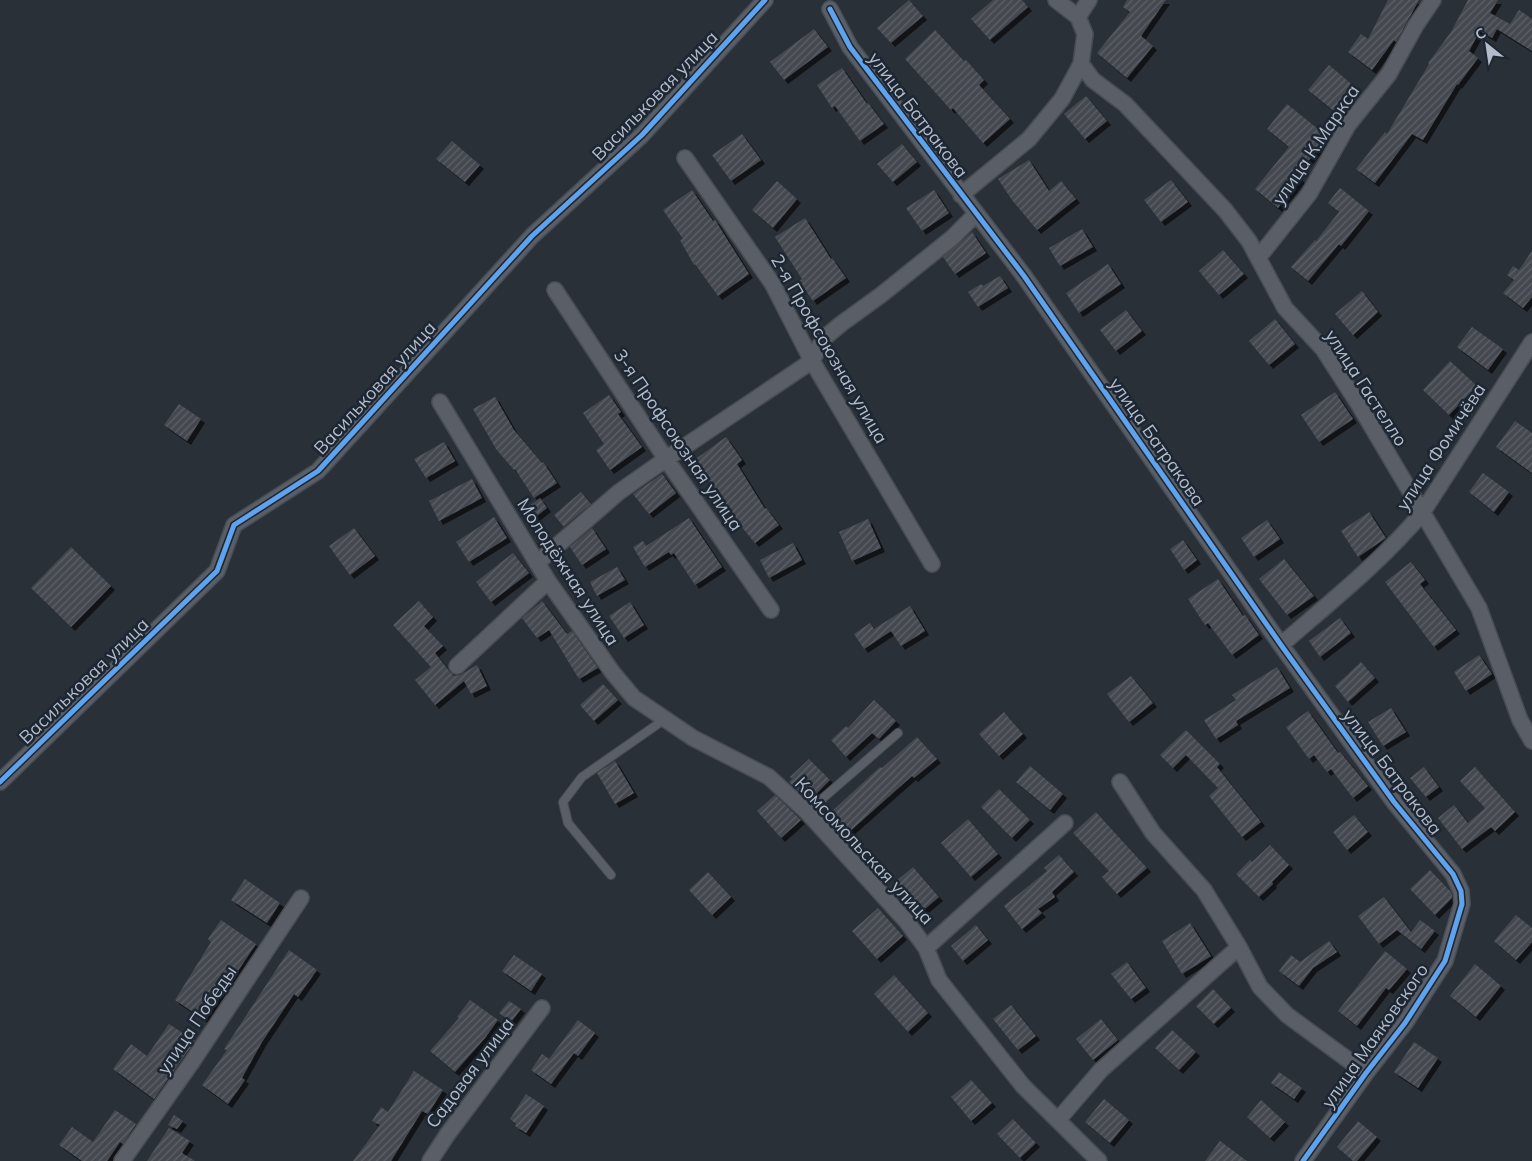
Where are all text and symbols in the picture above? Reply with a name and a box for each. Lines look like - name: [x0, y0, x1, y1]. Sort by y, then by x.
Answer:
- north arrow: [1462, 20, 1512, 70]
- text: С: [1472, 24, 1489, 44]
- street label: Васильковая улица: [587, 26, 723, 165]
- street label: улица Батракова: [864, 47, 973, 182]
- street label: улица К.Маркса: [1267, 80, 1364, 209]
- street label: 2-я Профсоюзная улица: [766, 250, 893, 447]
- street label: Васильковая улица: [309, 316, 441, 459]
- street label: улица Гастелло: [1320, 325, 1413, 450]
- street label: 3-я Профсоюзная улица: [609, 344, 748, 535]
- street label: улица Батракова: [1105, 373, 1210, 510]
- street label: улица Фомичёва: [1391, 379, 1490, 515]
- street label: Молодёжная улица: [512, 494, 625, 650]
- street label: Васильковая улица: [14, 613, 153, 749]
- street label: улица Батракова: [1338, 704, 1447, 839]
- street label: Комсомольская улица: [790, 772, 939, 929]
- street label: улица Маяковского: [1316, 959, 1433, 1112]
- street label: улица Победы: [152, 961, 241, 1078]
- street label: Садовая улица: [421, 1013, 519, 1133]

